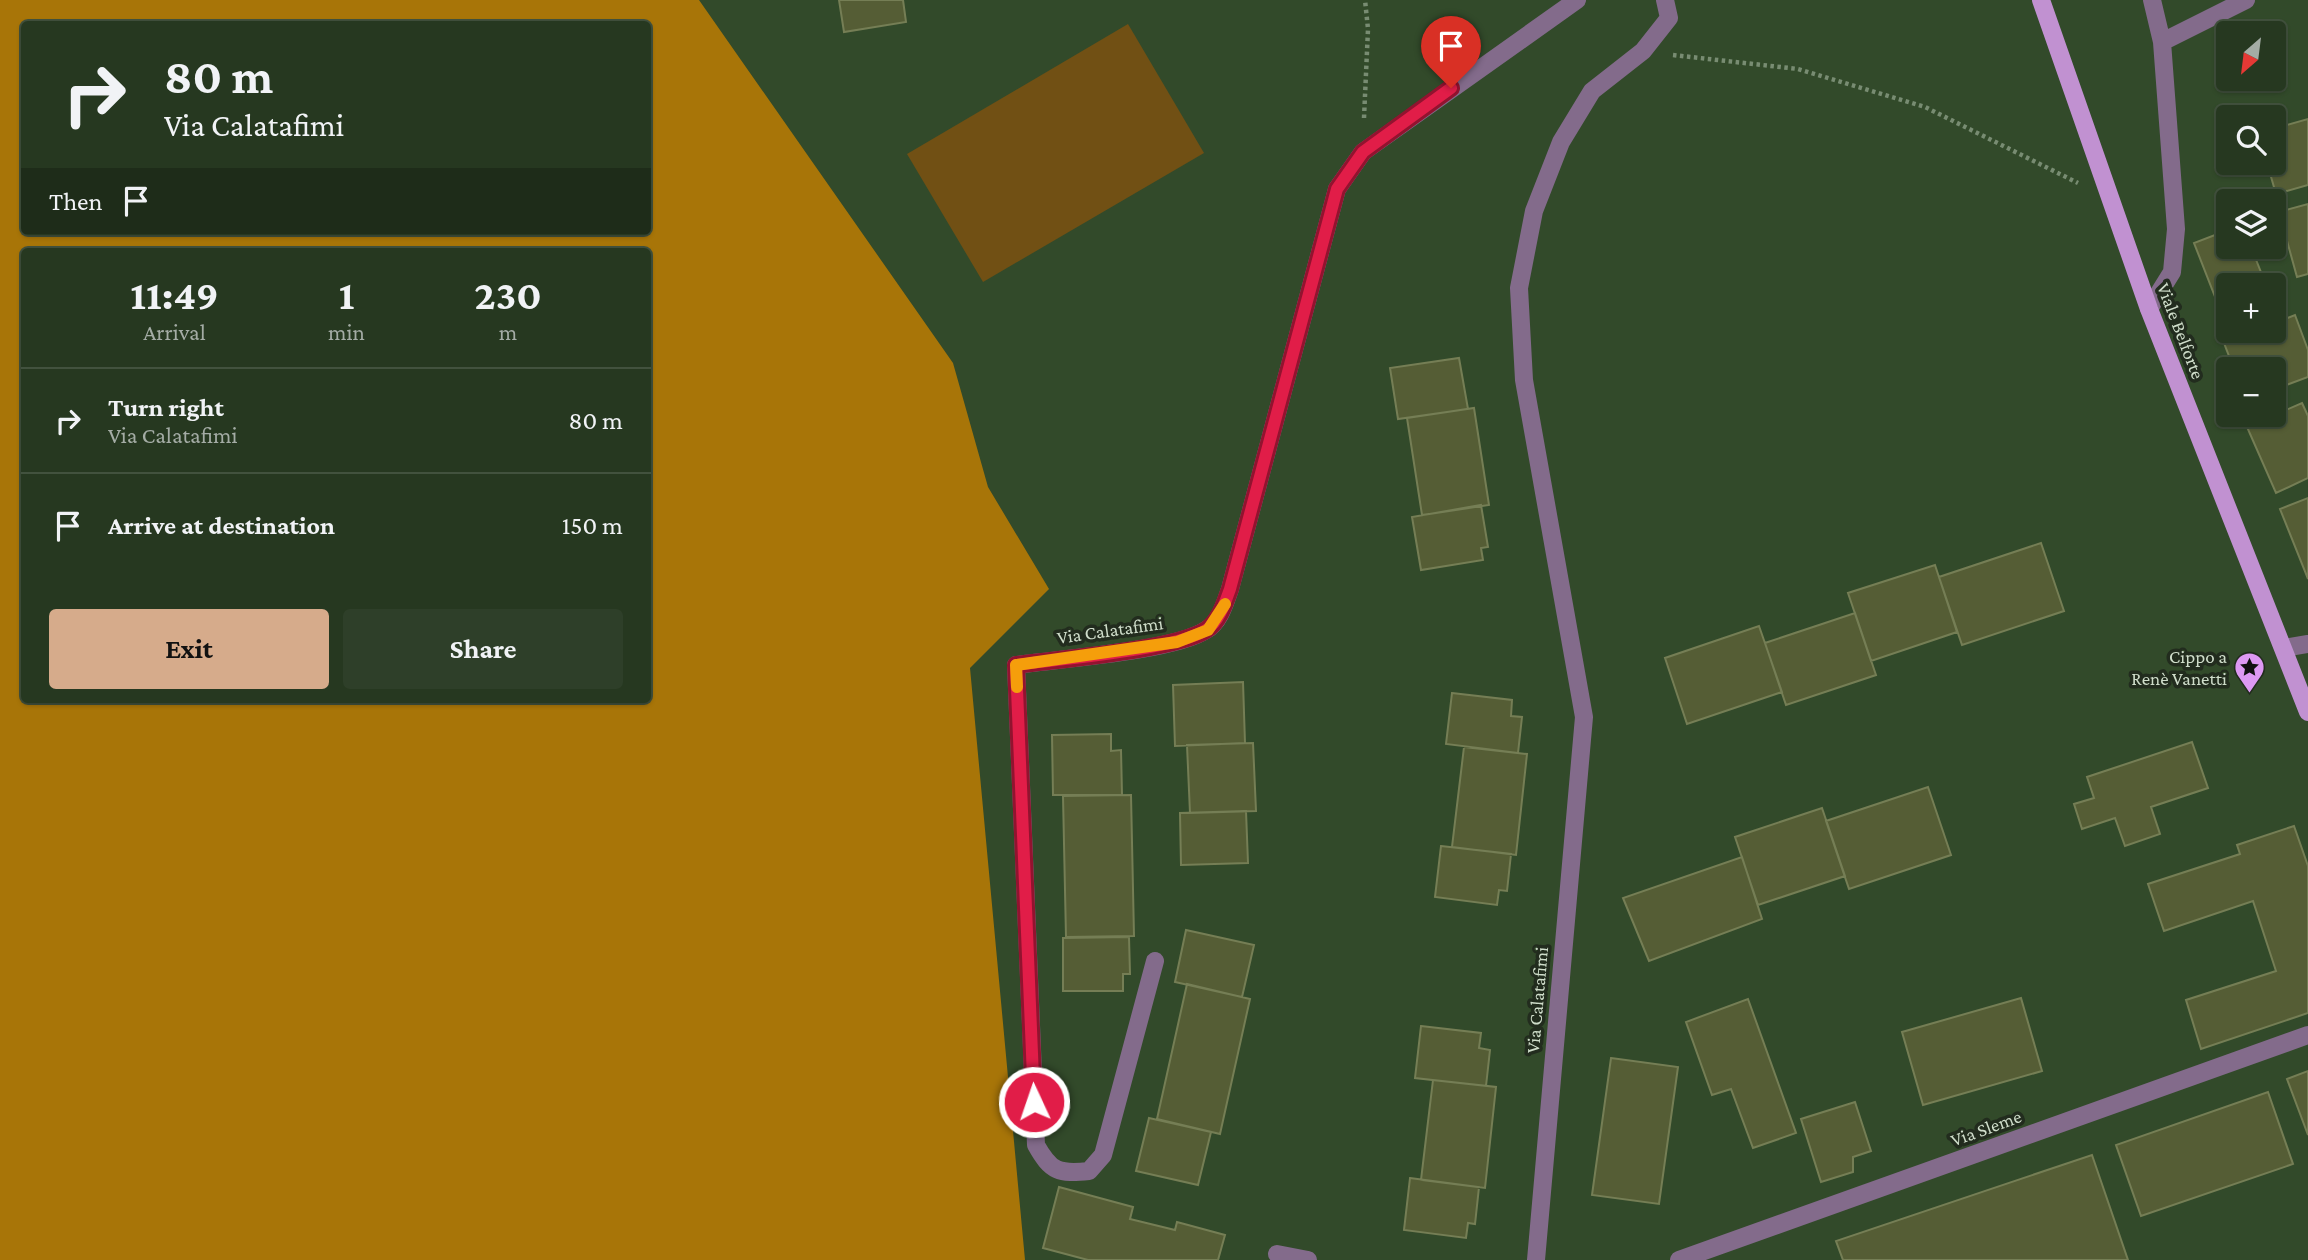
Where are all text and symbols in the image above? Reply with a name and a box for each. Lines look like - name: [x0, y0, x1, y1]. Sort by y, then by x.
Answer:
- pin: [1421, 16, 1481, 88]
- north arrow: [2216, 21, 2286, 91]
- map controls: [2216, 21, 2286, 427]
- icon: arrive: [1432, 27, 1470, 65]
- icon: right: [49, 49, 140, 140]
- text: 80 m: [164, 49, 273, 104]
- button: search: [2216, 105, 2286, 175]
- text: Via Calatafimi: [164, 107, 344, 143]
- icon: arrive: [117, 182, 155, 220]
- text: Then: [49, 187, 103, 216]
- button: layers: [2216, 189, 2286, 259]
- text: 11:49: [130, 271, 219, 318]
- text: 1: [339, 271, 354, 318]
- text: 230: [474, 271, 542, 318]
- button: +: [2216, 273, 2286, 343]
- street label: Viale Belforte: [2153, 280, 2209, 382]
- text: Arrival: [143, 319, 206, 345]
- text: min: [328, 319, 365, 345]
- text: m: [499, 319, 517, 345]
- button: −: [2216, 357, 2286, 427]
- text: Turn right: [108, 393, 224, 422]
- icon: right: [49, 402, 87, 440]
- text: 80 m: [569, 406, 623, 435]
- text: Via Calatafimi: [108, 422, 237, 448]
- icon: arrive: [49, 507, 87, 545]
- text: Arrive at destination: [108, 511, 335, 540]
- text: 150 m: [562, 511, 623, 540]
- button: Exit: [49, 609, 329, 689]
- button: Share: [343, 609, 623, 689]
- street label: Via Calatafimi: [1056, 612, 1164, 648]
- place label: Cippo a Renè Vanetti: [2131, 646, 2227, 689]
- place icon: Cippo a Renè Vanetti: [2233, 650, 2267, 694]
- street label: Via Calatafimi: [1522, 946, 1552, 1054]
- position arrow: [997, 1065, 1071, 1139]
- street label: Via Sleme: [1948, 1106, 2024, 1150]

